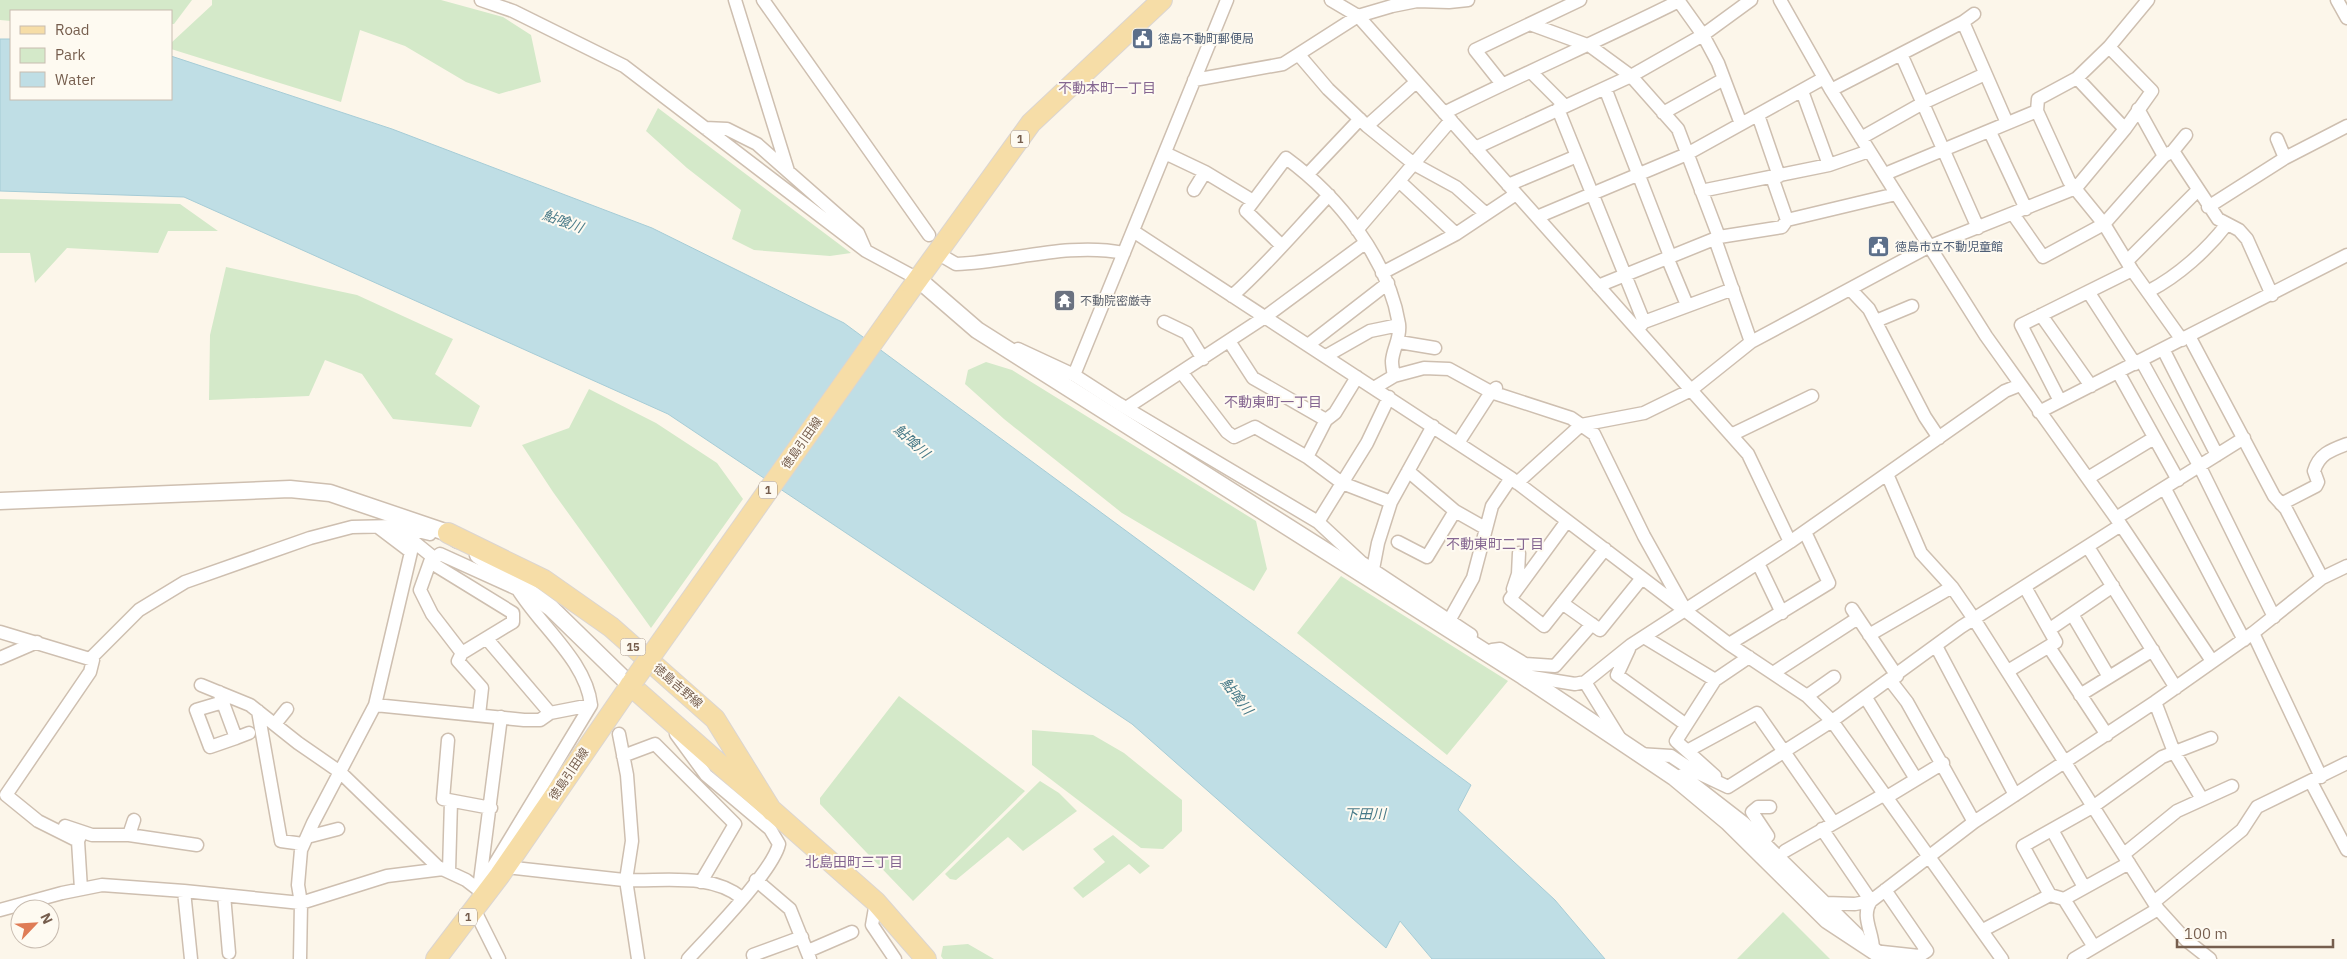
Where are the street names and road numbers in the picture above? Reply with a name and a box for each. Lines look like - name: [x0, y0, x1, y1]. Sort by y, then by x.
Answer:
- road number: 1: [1011, 130, 1029, 148]
- street label: 徳島引田線: [778, 414, 825, 472]
- road number: 1: [759, 482, 777, 498]
- road number: 15: [620, 638, 646, 656]
- street label: 徳島吉野線: [651, 660, 706, 711]
- street label: 徳島引田線: [546, 745, 592, 803]
- road number: 1: [459, 909, 477, 926]

